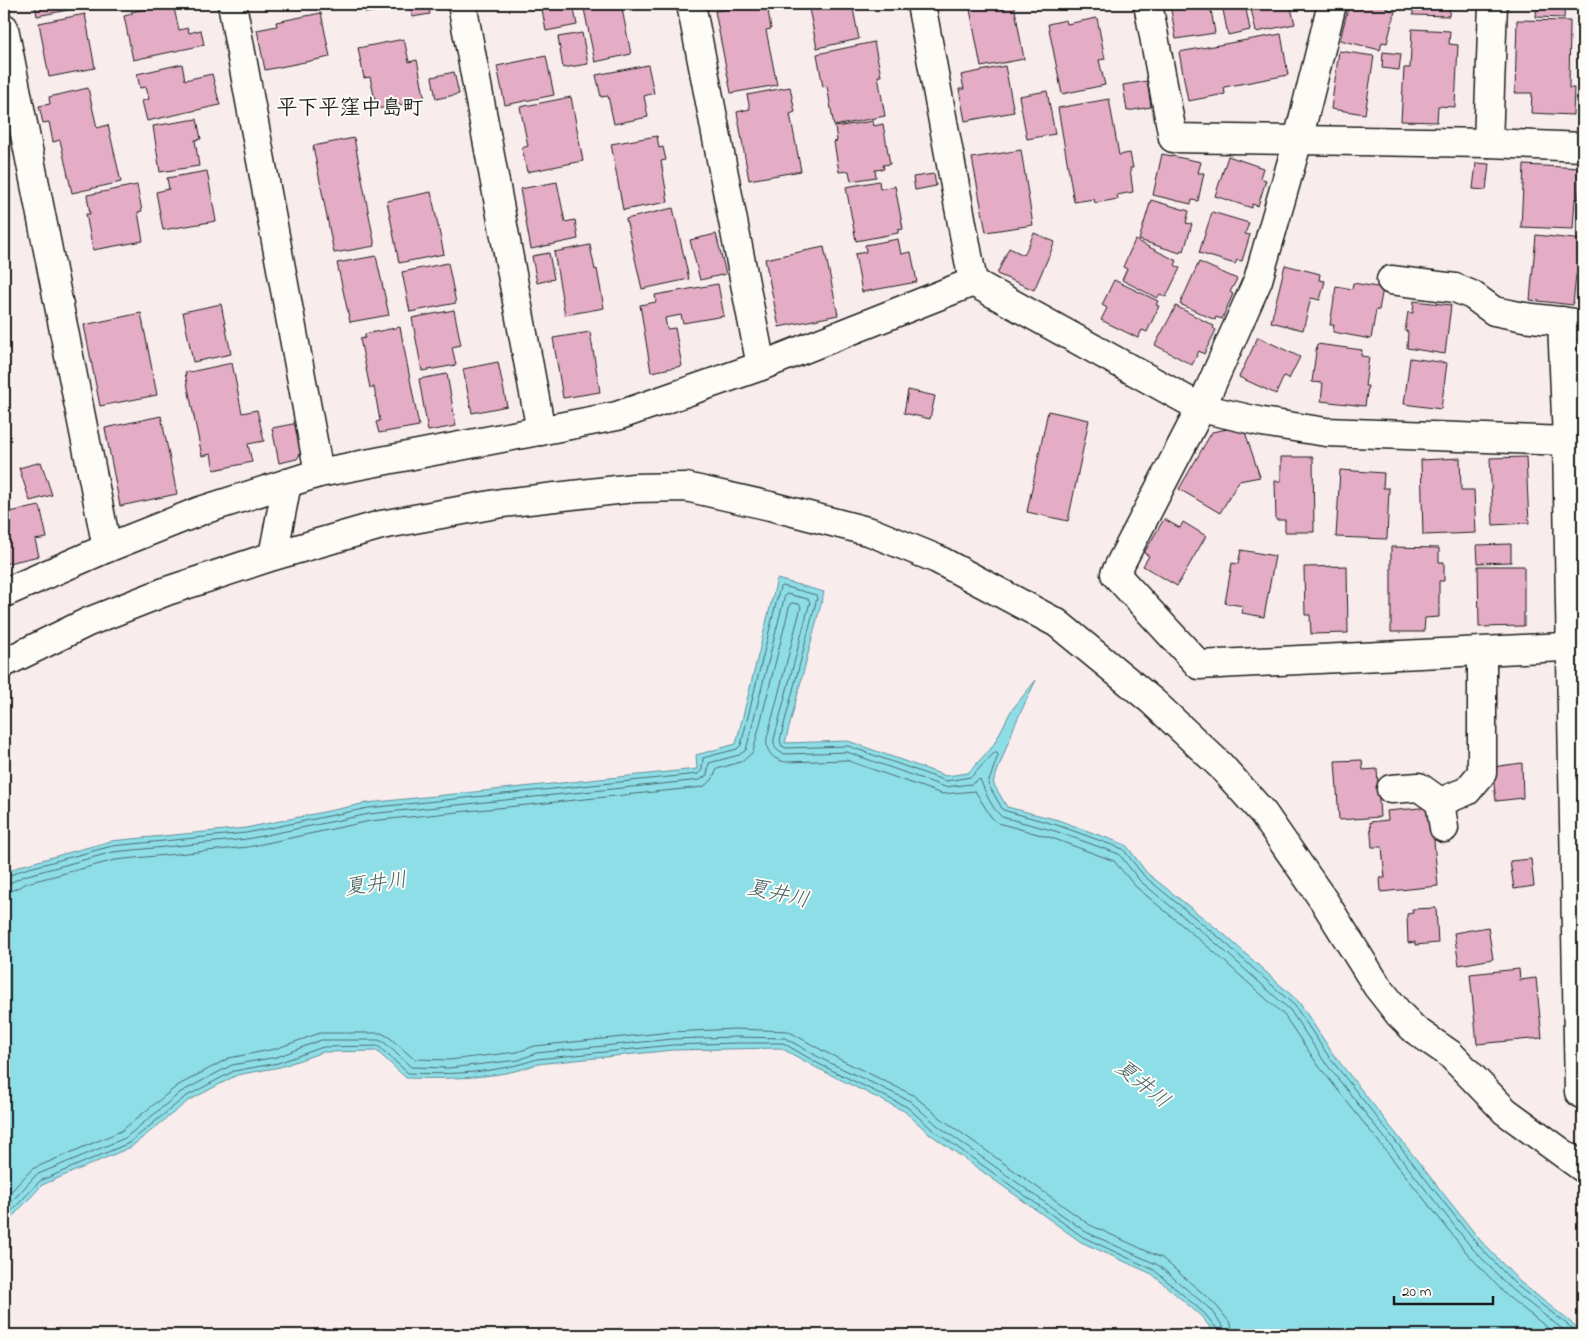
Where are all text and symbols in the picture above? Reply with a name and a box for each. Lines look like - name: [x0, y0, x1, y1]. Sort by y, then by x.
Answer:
- district label: 平下平窪中島町: [277, 94, 424, 124]
- water label: 夏井川: [343, 866, 409, 904]
- water label: 夏井川: [744, 873, 812, 917]
- water label: 夏井川: [1108, 1054, 1176, 1116]
- scale bar: [1394, 1274, 1493, 1306]
- text: 20 m: [1402, 1281, 1432, 1303]

